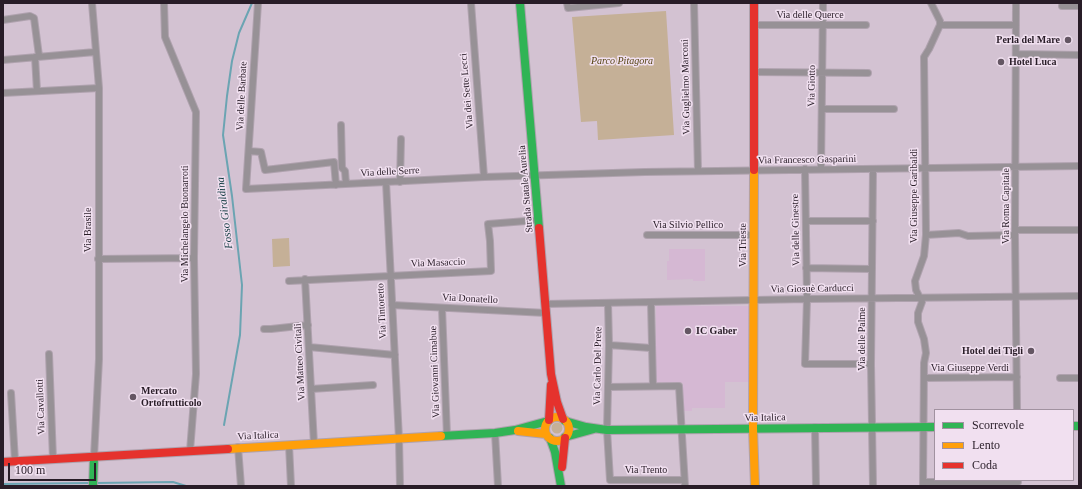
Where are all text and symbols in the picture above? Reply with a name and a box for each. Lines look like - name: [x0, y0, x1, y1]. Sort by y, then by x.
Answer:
- street label: Via delle Querce: [776, 9, 844, 21]
- place label: Perla del Mare: [996, 34, 1060, 46]
- marker: Perla del Mare: [1063, 35, 1073, 45]
- street label: Via Guglielmo Marconi: [679, 39, 693, 135]
- street label: Via dei Sette Lecci: [458, 53, 476, 129]
- park label: Parco Pitagora: [591, 55, 653, 67]
- place label: Hotel Luca: [1009, 56, 1056, 68]
- marker: Hotel Luca: [996, 57, 1006, 67]
- street label: Via delle Barbate: [234, 61, 250, 131]
- street label: Via Giotto: [806, 65, 818, 107]
- street label: Strada Statale Aurelia: [516, 145, 536, 233]
- street label: Via Giuseppe Garibaldi: [908, 149, 920, 243]
- street label: Via Francesco Gasparini: [758, 153, 856, 167]
- street label: Via delle Serre: [360, 164, 420, 180]
- street label: Via Michelangelo Buonarroti: [179, 165, 191, 283]
- street label: Via Roma Capitale: [1000, 168, 1012, 244]
- water label: Fosso Giraldina: [214, 176, 236, 250]
- street label: Via delle Ginestre: [789, 194, 803, 266]
- street label: Via Brasile: [82, 208, 94, 252]
- street label: Via Silvio Pellico: [653, 219, 723, 231]
- street label: Via Trieste: [737, 223, 749, 267]
- street label: Via Masaccio: [410, 256, 466, 270]
- street label: Via Giosuè Carducci: [770, 282, 854, 296]
- street label: Via Tintoretto: [375, 283, 389, 339]
- street label: Via Donatello: [442, 292, 498, 306]
- street label: Via delle Palme: [856, 307, 868, 371]
- street label: Via Matteo Civitali: [292, 323, 308, 401]
- place label: IC Gaber: [696, 325, 737, 337]
- street label: Via Giovanni Cimabue: [427, 326, 443, 418]
- marker: IC Gaber: [683, 326, 693, 336]
- street label: Via Carlo Del Prete: [591, 327, 605, 405]
- place label: Hotel dei Tigli: [962, 345, 1023, 357]
- marker: Hotel dei Tigli: [1026, 346, 1036, 356]
- street label: Via Giuseppe Verdi: [931, 362, 1009, 374]
- street label: Via Cavallotti: [34, 379, 48, 435]
- place label: Mercato Ortofrutticolo: [141, 385, 202, 408]
- marker: Mercato Ortofrutticolo: [128, 392, 138, 402]
- legend: [934, 409, 1074, 481]
- street label: Via Italica: [744, 412, 786, 424]
- text: Scorrevole: [972, 418, 1024, 432]
- street label: Via Italica: [237, 429, 279, 443]
- text: Lento: [972, 438, 1000, 452]
- scale bar: [10, 455, 98, 481]
- text: Coda: [972, 458, 997, 472]
- text: 100 m: [15, 463, 45, 477]
- street label: Via Trento: [625, 464, 667, 476]

